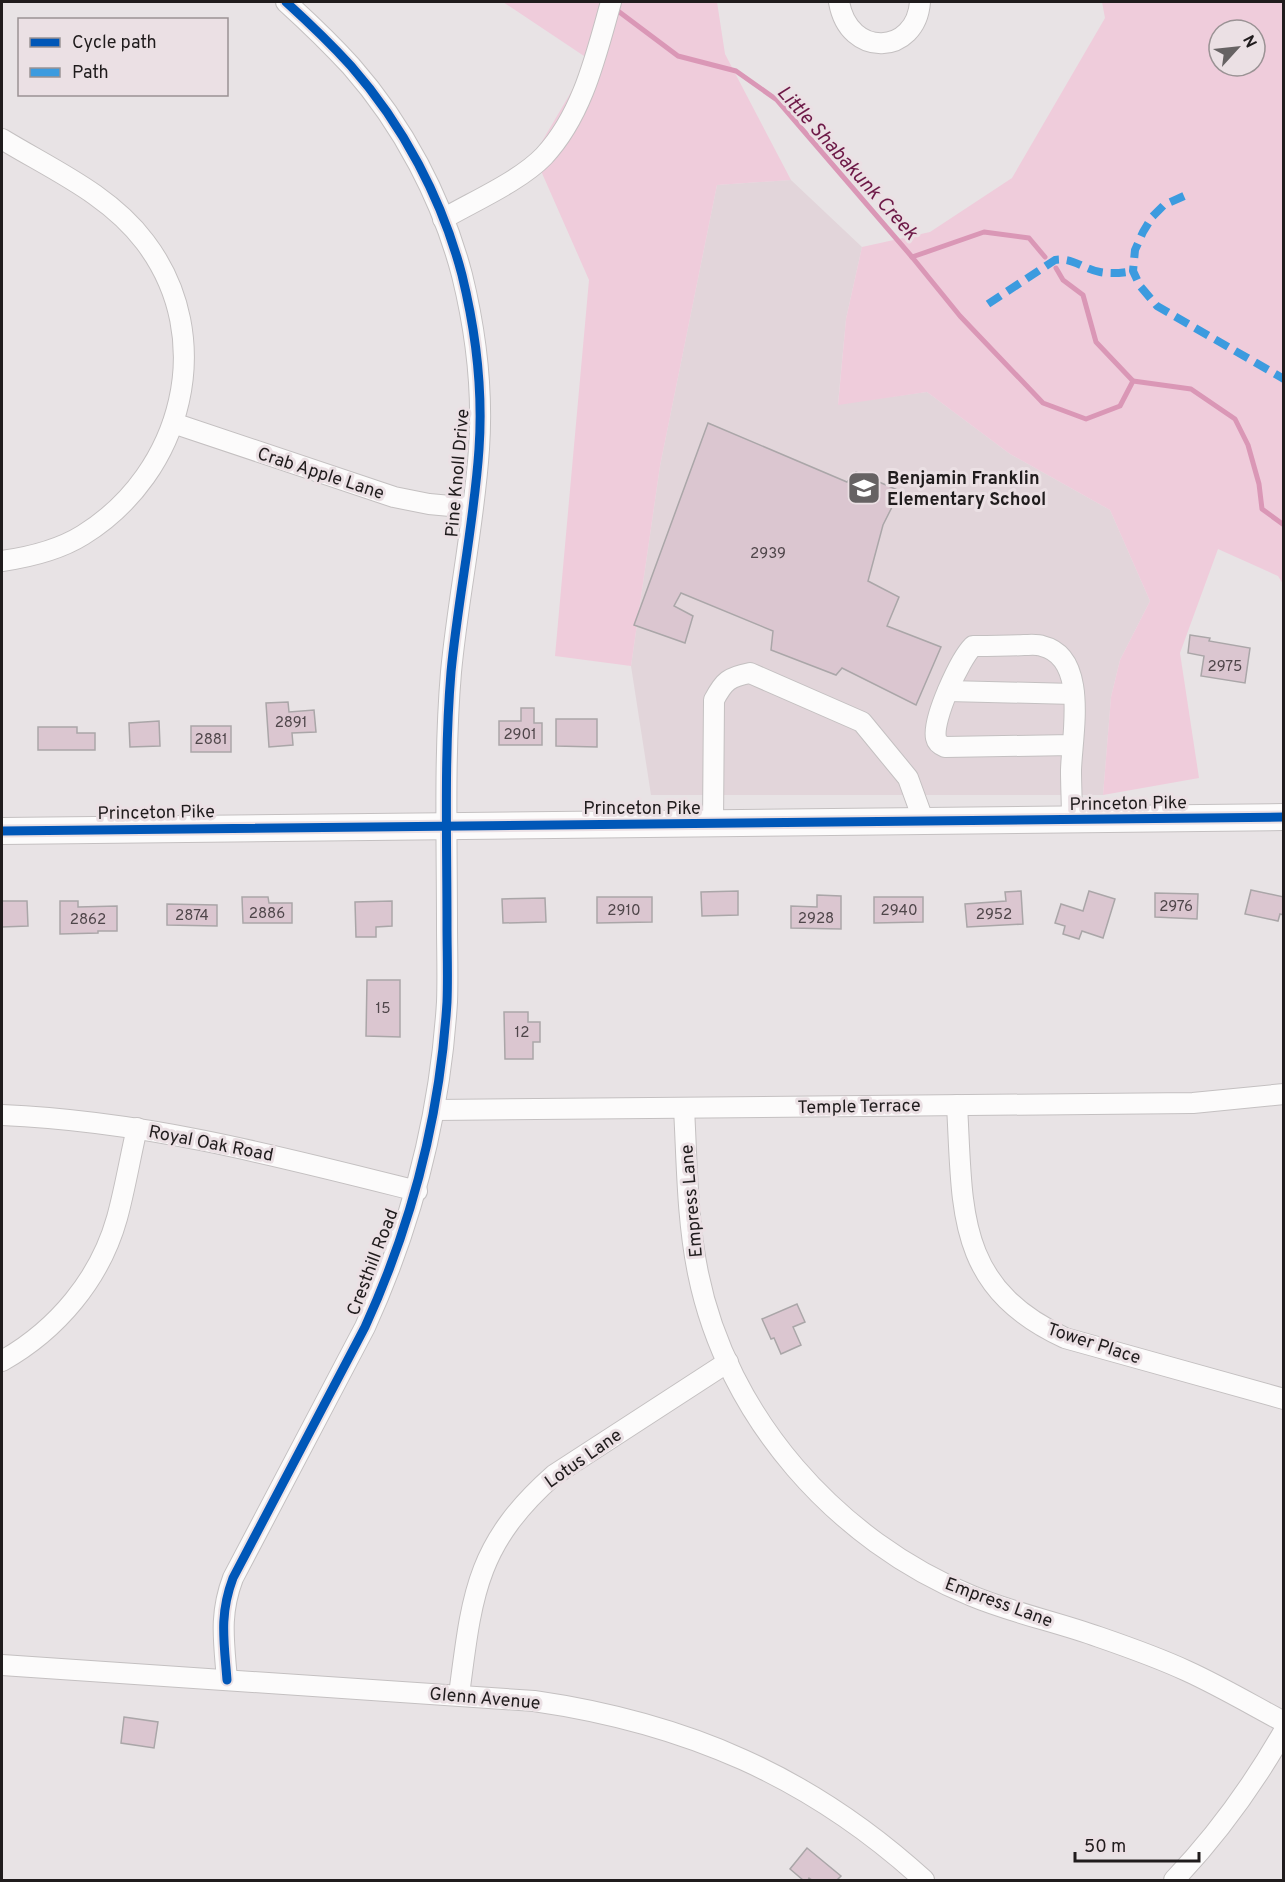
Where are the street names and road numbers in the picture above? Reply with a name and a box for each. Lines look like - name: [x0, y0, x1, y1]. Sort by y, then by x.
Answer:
- street label: Pine Knoll Drive: [441, 408, 476, 538]
- street label: Crab Apple Lane: [254, 443, 387, 506]
- street label: Princeton Pike: [1069, 792, 1187, 817]
- street label: Princeton Pike: [583, 798, 701, 821]
- street label: Princeton Pike: [97, 801, 215, 826]
- street label: Temple Terrace: [797, 1095, 921, 1120]
- street label: Royal Oak Road: [146, 1121, 275, 1168]
- street label: Empress Lane: [676, 1143, 709, 1258]
- street label: Cresthill Road: [343, 1206, 404, 1319]
- street label: Tower Place: [1044, 1318, 1143, 1370]
- street label: Lotus Lane: [541, 1424, 627, 1494]
- street label: Empress Lane: [941, 1573, 1056, 1634]
- street label: Glenn Avenue: [429, 1683, 541, 1716]

